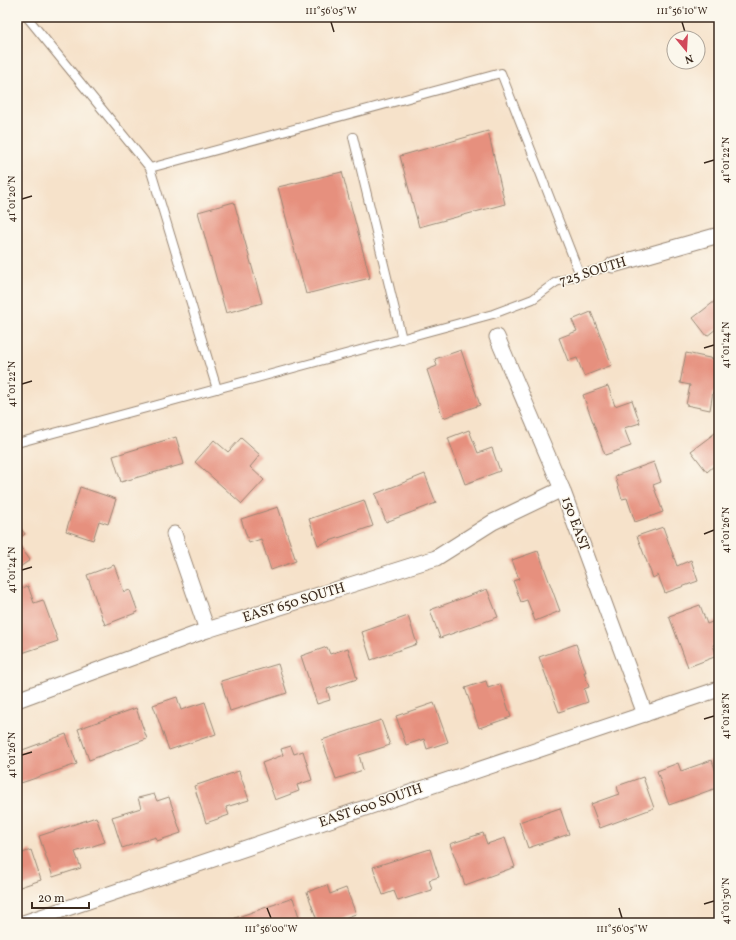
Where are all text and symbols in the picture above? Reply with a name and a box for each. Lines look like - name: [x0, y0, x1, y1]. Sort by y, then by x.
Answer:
- text: 111°56'05"W: [305, 4, 357, 18]
- text: 111°56'10"W: [657, 4, 707, 18]
- north arrow: [666, 30, 706, 70]
- text: N: [683, 50, 695, 66]
- text: 41°01'22"N: [719, 136, 733, 183]
- text: 41°01'20"N: [5, 175, 19, 223]
- street label: 725 SOUTH: [557, 253, 629, 291]
- text: 41°01'24"N: [719, 321, 733, 368]
- text: 41°01'22"N: [5, 360, 19, 407]
- street label: 150 EAST: [556, 494, 594, 554]
- text: 41°01'26"N: [719, 506, 733, 553]
- text: 41°01'24"N: [5, 546, 19, 593]
- street label: EAST 650 SOUTH: [240, 578, 348, 628]
- text: 41°01'28"N: [719, 692, 733, 739]
- text: 41°01'26"N: [5, 731, 19, 778]
- street label: EAST 600 SOUTH: [317, 779, 425, 833]
- text: 41°01'30"N: [719, 877, 733, 924]
- scale bar: [32, 884, 89, 910]
- text: 20 m: [38, 891, 65, 907]
- text: 111°56'00"W: [244, 922, 298, 936]
- text: 111°56'05"W: [596, 922, 648, 936]

